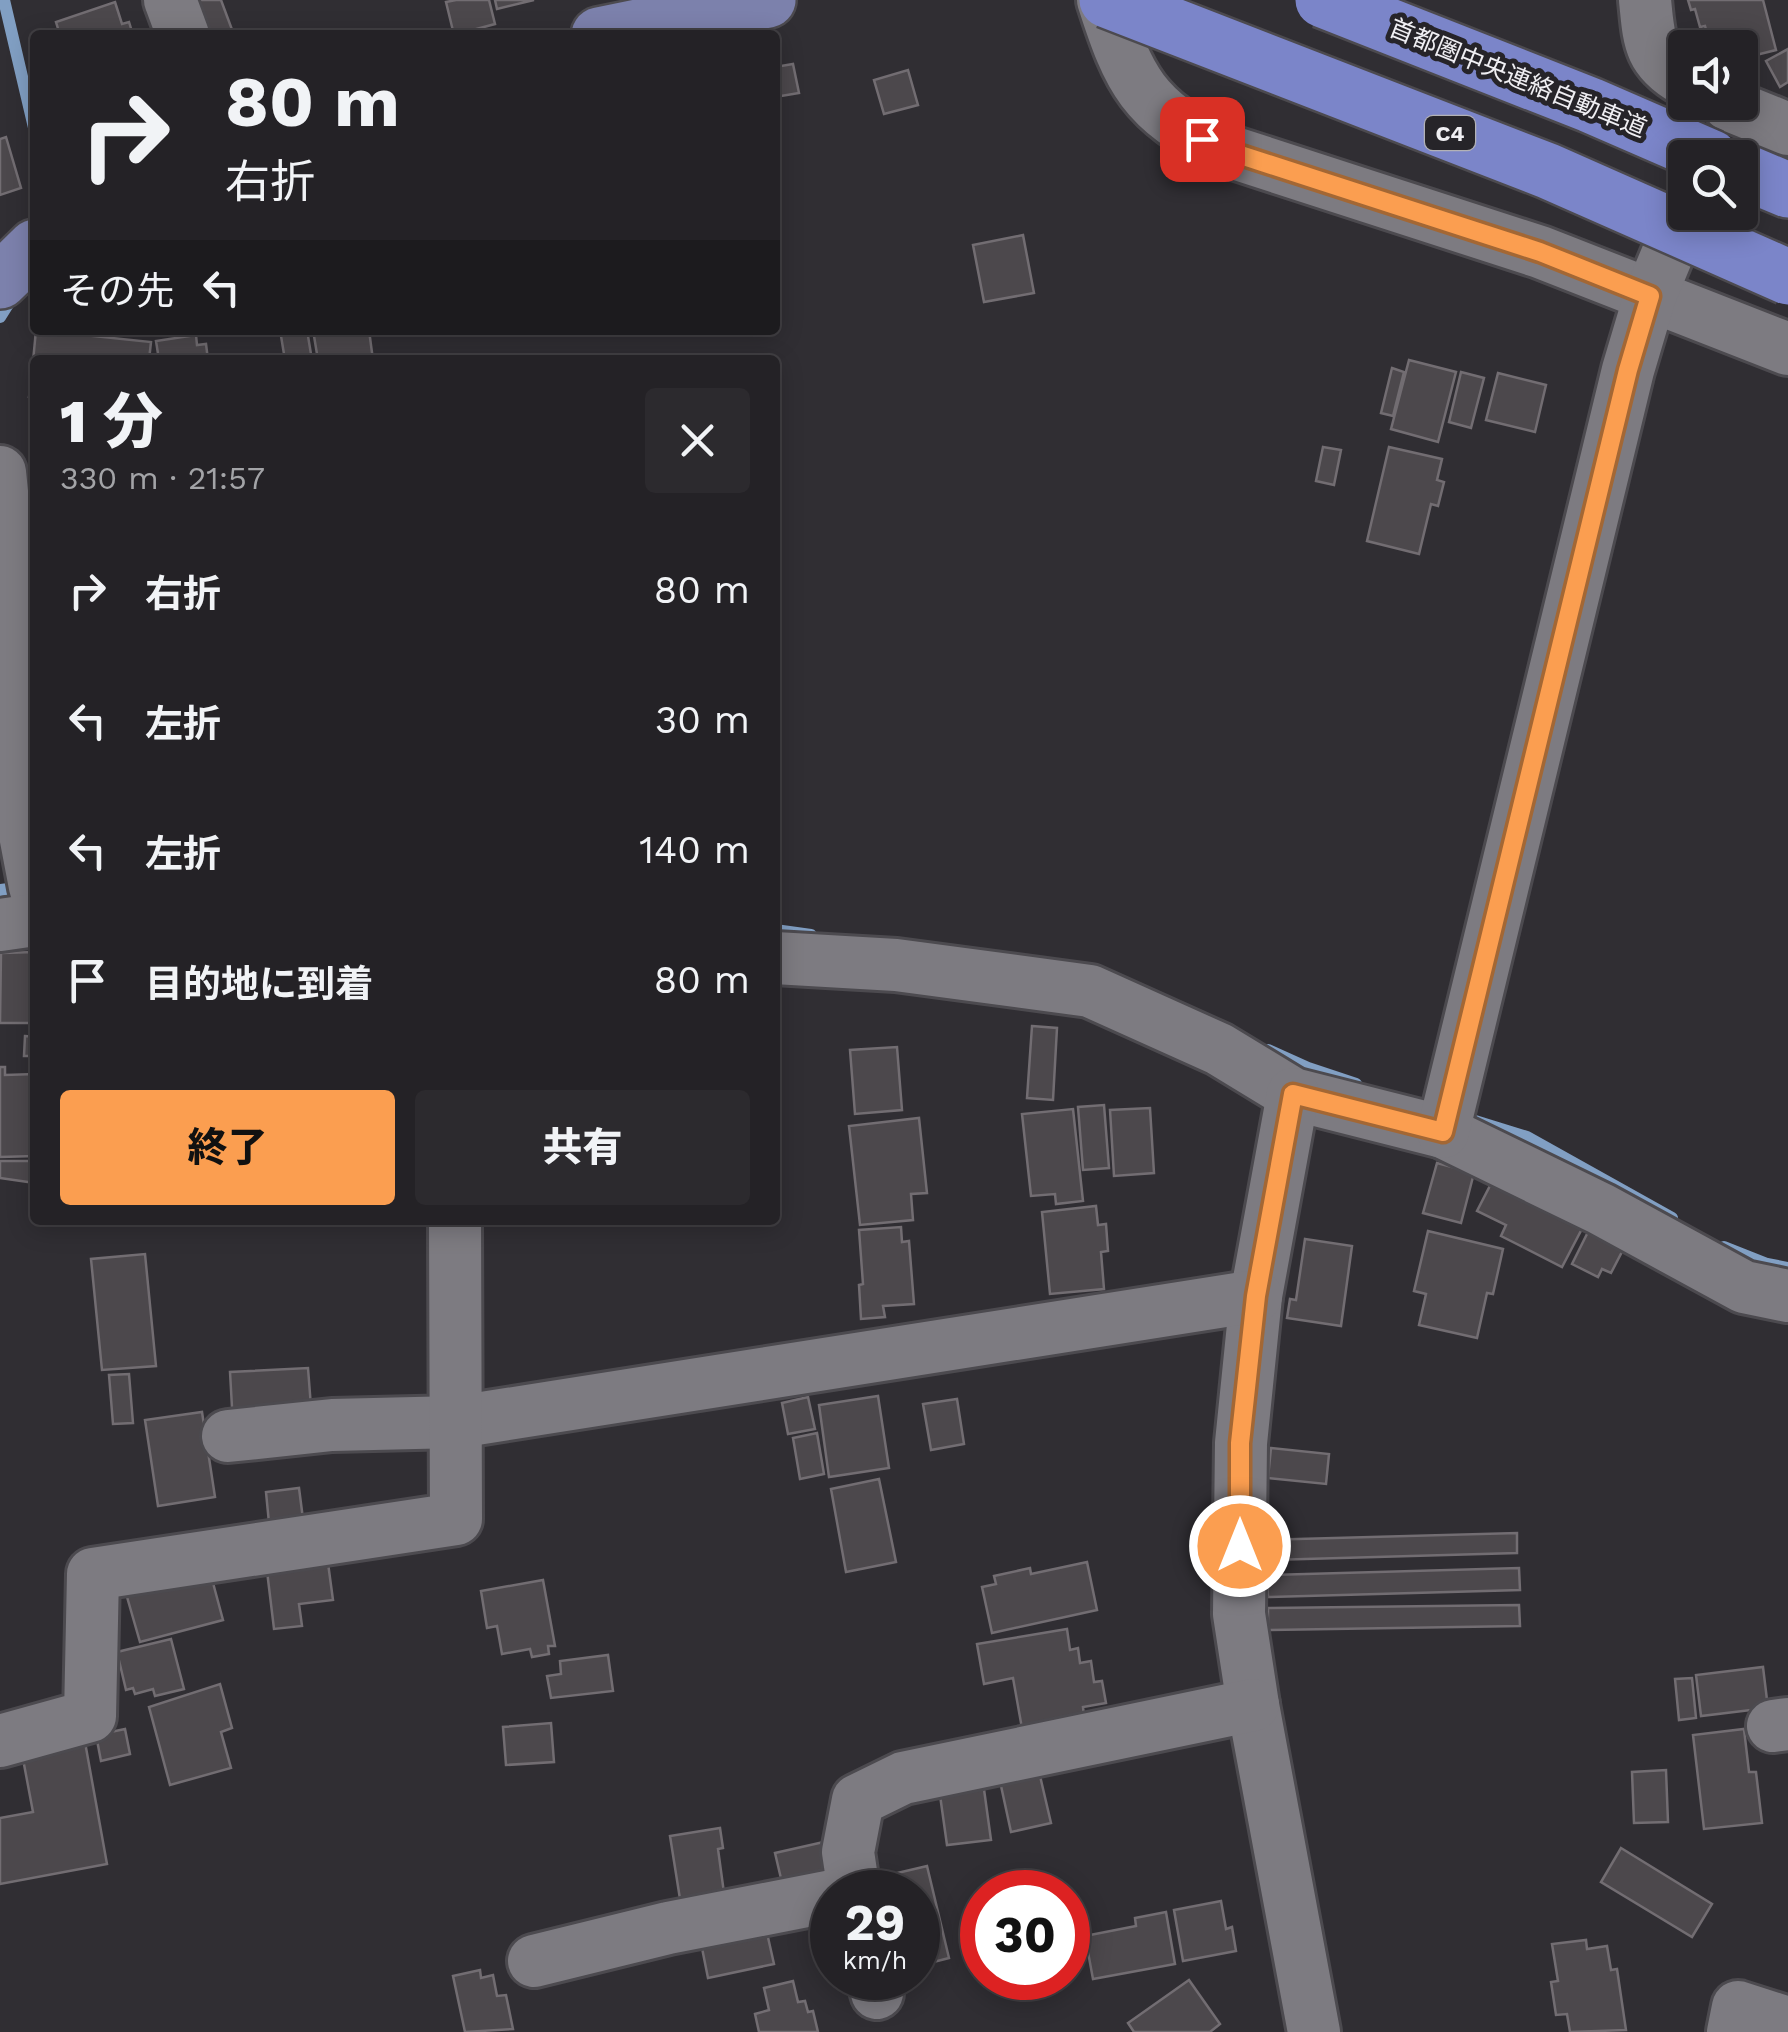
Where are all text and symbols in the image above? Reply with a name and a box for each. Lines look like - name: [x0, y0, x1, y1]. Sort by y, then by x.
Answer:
- street label: 首都圏中央連絡自動車道: [1385, 13, 1651, 143]
- map controls: [1668, 30, 1758, 230]
- button: sound: [1668, 30, 1758, 120]
- text: 80 m: [225, 61, 400, 143]
- icon: right: [60, 70, 190, 200]
- pin: [1160, 97, 1245, 182]
- icon: arrive: [1175, 112, 1230, 167]
- road number: C4: [1425, 116, 1475, 150]
- button: search: [1668, 140, 1758, 230]
- text: 右折: [225, 155, 315, 208]
- icon: left: [194, 260, 249, 315]
- text: その先: [60, 269, 174, 313]
- text: 1 分: [60, 386, 163, 457]
- button: close: [645, 388, 750, 493]
- text: 330 m · 21:57: [60, 459, 265, 497]
- icon: right: [60, 563, 115, 618]
- text: 80 m: [654, 568, 750, 612]
- text: 右折: [145, 572, 221, 616]
- icon: left: [60, 693, 115, 748]
- text: 30 m: [655, 698, 750, 742]
- text: 左折: [145, 702, 221, 746]
- icon: left: [60, 823, 115, 878]
- text: 140 m: [639, 828, 750, 872]
- text: 左折: [145, 832, 221, 876]
- icon: arrive: [60, 953, 115, 1008]
- text: 80 m: [654, 958, 750, 1002]
- text: 目的地に到着: [145, 962, 373, 1006]
- button: 終了: [60, 1090, 395, 1205]
- button: 共有: [415, 1090, 750, 1205]
- position arrow: [1188, 1494, 1292, 1598]
- speed limit sign: 30: [960, 1870, 1090, 2000]
- text: 29: [845, 1893, 905, 1952]
- text: km/h: [843, 1946, 907, 1975]

